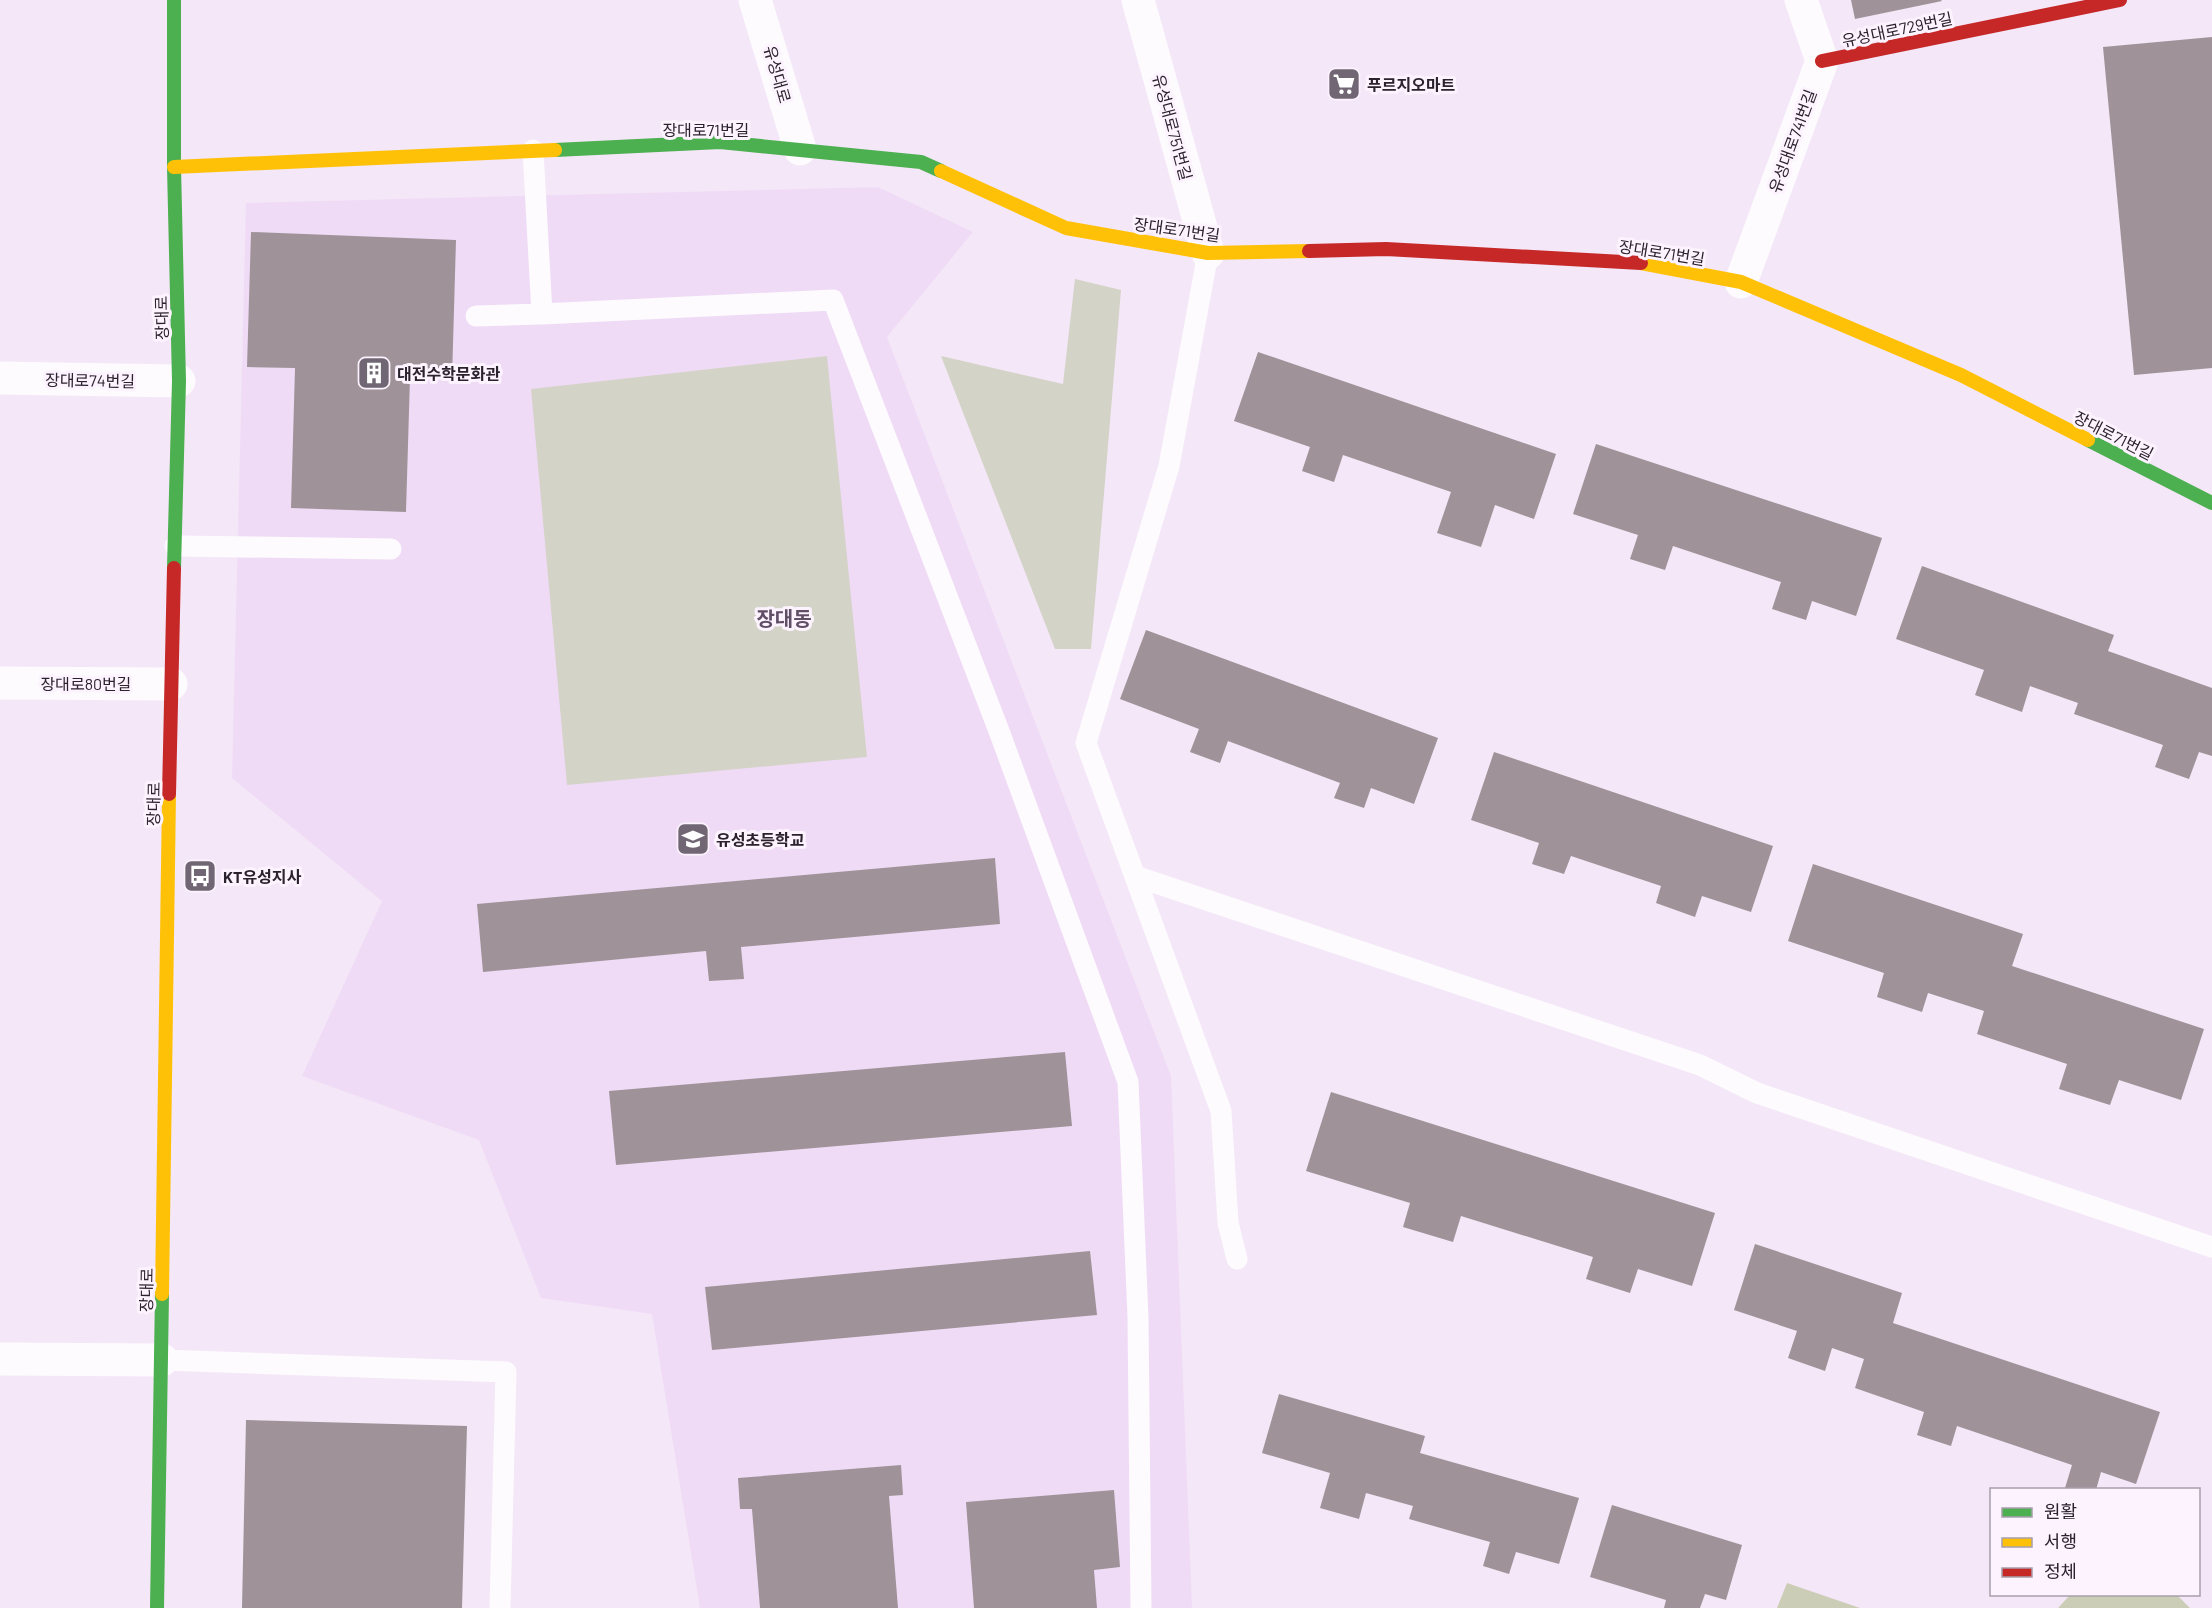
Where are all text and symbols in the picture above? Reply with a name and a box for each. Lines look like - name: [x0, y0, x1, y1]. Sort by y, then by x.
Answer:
- street label: 유성대로729번길: [1840, 8, 1954, 50]
- street label: 유성대로: [761, 43, 795, 105]
- supermarket icon: 푸르지오마트: [1326, 66, 1362, 102]
- street label: 유성대로751번길: [1150, 72, 1196, 182]
- place label: 푸르지오마트: [1367, 75, 1456, 94]
- street label: 유성대로741번길: [1764, 87, 1820, 195]
- street label: 장대로71번길: [663, 120, 749, 139]
- street label: 장대로71번길: [1133, 214, 1221, 244]
- street label: 장대로71번길: [1618, 236, 1706, 268]
- street label: 장대로: [151, 295, 171, 340]
- building icon: 대전수학문화관: [356, 355, 392, 391]
- place label: 대전수학문화관: [397, 364, 500, 383]
- street label: 장대로74번길: [45, 370, 135, 390]
- street label: 장대로71번길: [2071, 407, 2157, 463]
- district label: 장대동: [756, 606, 812, 630]
- street label: 장대로80번길: [41, 674, 131, 693]
- street label: 장대로: [143, 781, 163, 826]
- school or university icon: 유성초등학교: [675, 821, 711, 857]
- place label: 유성초등학교: [716, 830, 805, 849]
- bus stop icon: KT유성지사: [182, 858, 218, 894]
- place label: KT유성지사: [223, 867, 302, 886]
- street label: 장대로: [136, 1267, 156, 1312]
- legend: [1990, 1488, 2200, 1596]
- text: 원활: [2044, 1500, 2077, 1522]
- text: 서행: [2044, 1530, 2077, 1552]
- text: 정체: [2044, 1560, 2077, 1582]

